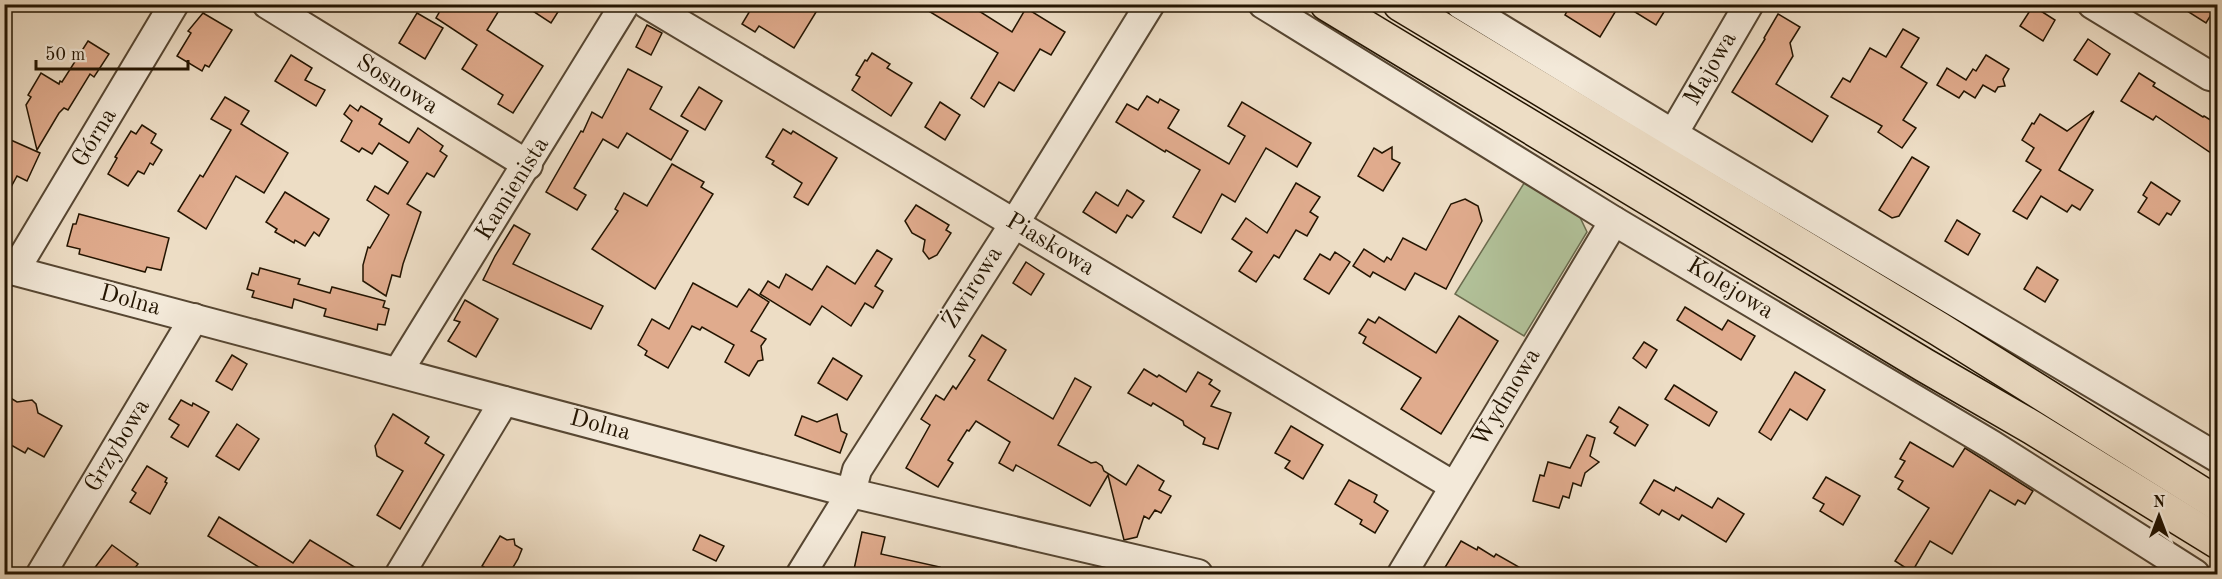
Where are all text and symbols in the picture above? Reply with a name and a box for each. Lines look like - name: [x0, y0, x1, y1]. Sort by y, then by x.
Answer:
- street label: Majowa: [1680, 28, 1742, 110]
- scale bar: [36, 33, 188, 71]
- text: 50 m: [45, 46, 85, 64]
- street label: Sosnowa: [352, 51, 442, 119]
- street label: Górna: [68, 104, 122, 172]
- street label: Kamienista: [472, 133, 554, 245]
- street label: Piaskowa: [1001, 209, 1099, 281]
- street label: Żwirowa: [936, 241, 1008, 333]
- street label: Kolejowa: [1682, 254, 1778, 324]
- street label: Dolna: [97, 281, 163, 321]
- street label: Wydmowa: [1468, 345, 1546, 451]
- street label: Grzybowa: [81, 395, 155, 497]
- street label: Dolna: [567, 406, 633, 446]
- north arrow: [2129, 486, 2189, 546]
- text: N: [2153, 495, 2166, 511]

